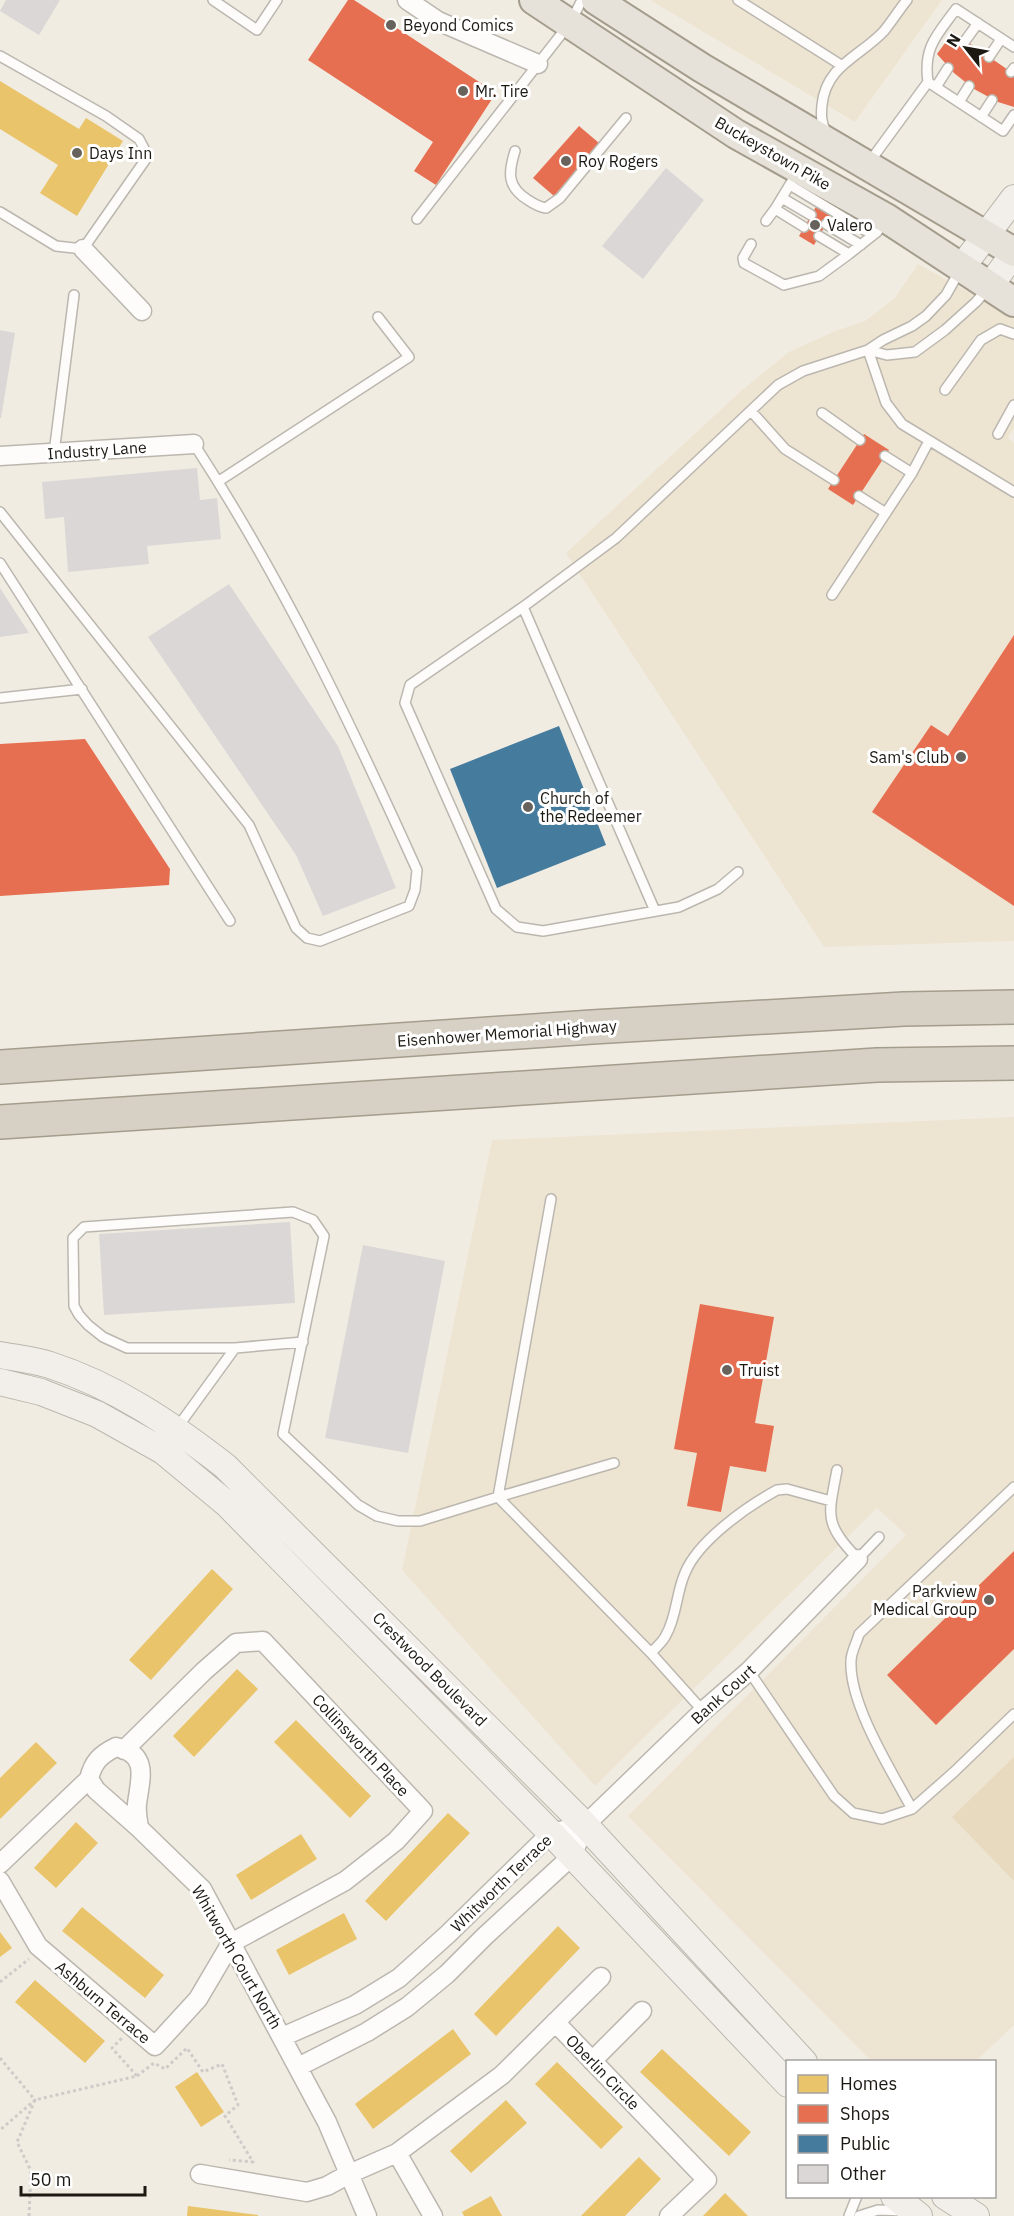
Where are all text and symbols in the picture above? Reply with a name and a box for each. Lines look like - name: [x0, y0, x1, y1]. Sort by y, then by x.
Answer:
- place label: Beyond Comics: [403, 15, 514, 35]
- marker: Beyond Comics: [384, 18, 398, 32]
- north arrow: [936, 18, 996, 78]
- text: N: [942, 30, 965, 50]
- place label: Mr. Tire: [475, 81, 529, 101]
- marker: Mr. Tire: [456, 84, 470, 98]
- street label: Buckeystown Pike: [712, 112, 835, 194]
- place label: Days Inn: [89, 143, 152, 163]
- marker: Days Inn: [70, 146, 84, 160]
- place label: Roy Rogers: [578, 151, 658, 171]
- marker: Roy Rogers: [559, 154, 573, 168]
- place label: Valero: [827, 215, 873, 235]
- marker: Valero: [808, 218, 822, 232]
- street label: Industry Lane: [47, 437, 147, 463]
- place label: Sam's Club: [869, 747, 949, 767]
- marker: Sam's Club: [954, 750, 968, 764]
- place label: Church of the Redeemer: [540, 788, 642, 826]
- marker: Church of the Redeemer: [521, 800, 535, 814]
- street label: Eisenhower Memorial Highway: [396, 1015, 618, 1051]
- place label: Truist: [739, 1360, 780, 1380]
- marker: Truist: [720, 1363, 734, 1377]
- place label: Parkview Medical Group: [873, 1581, 977, 1619]
- marker: Parkview Medical Group: [982, 1593, 996, 1607]
- street label: Crestwood Boulevard: [369, 1608, 491, 1730]
- street label: Bank Court: [687, 1660, 759, 1728]
- street label: Collinsworth Place: [308, 1689, 414, 1801]
- street label: Whitworth Terrace: [446, 1830, 556, 1936]
- street label: Whitworth Court North: [188, 1882, 286, 2032]
- street label: Ashburn Terrace: [51, 1956, 155, 2048]
- street label: Oberlin Circle: [562, 2030, 644, 2114]
- legend: [786, 2060, 996, 2198]
- text: Homes: [840, 2072, 897, 2095]
- text: Shops: [840, 2102, 890, 2125]
- text: Public: [840, 2132, 890, 2155]
- scale bar: [21, 2159, 146, 2197]
- text: Other: [840, 2162, 886, 2185]
- text: 50 m: [30, 2168, 72, 2191]

